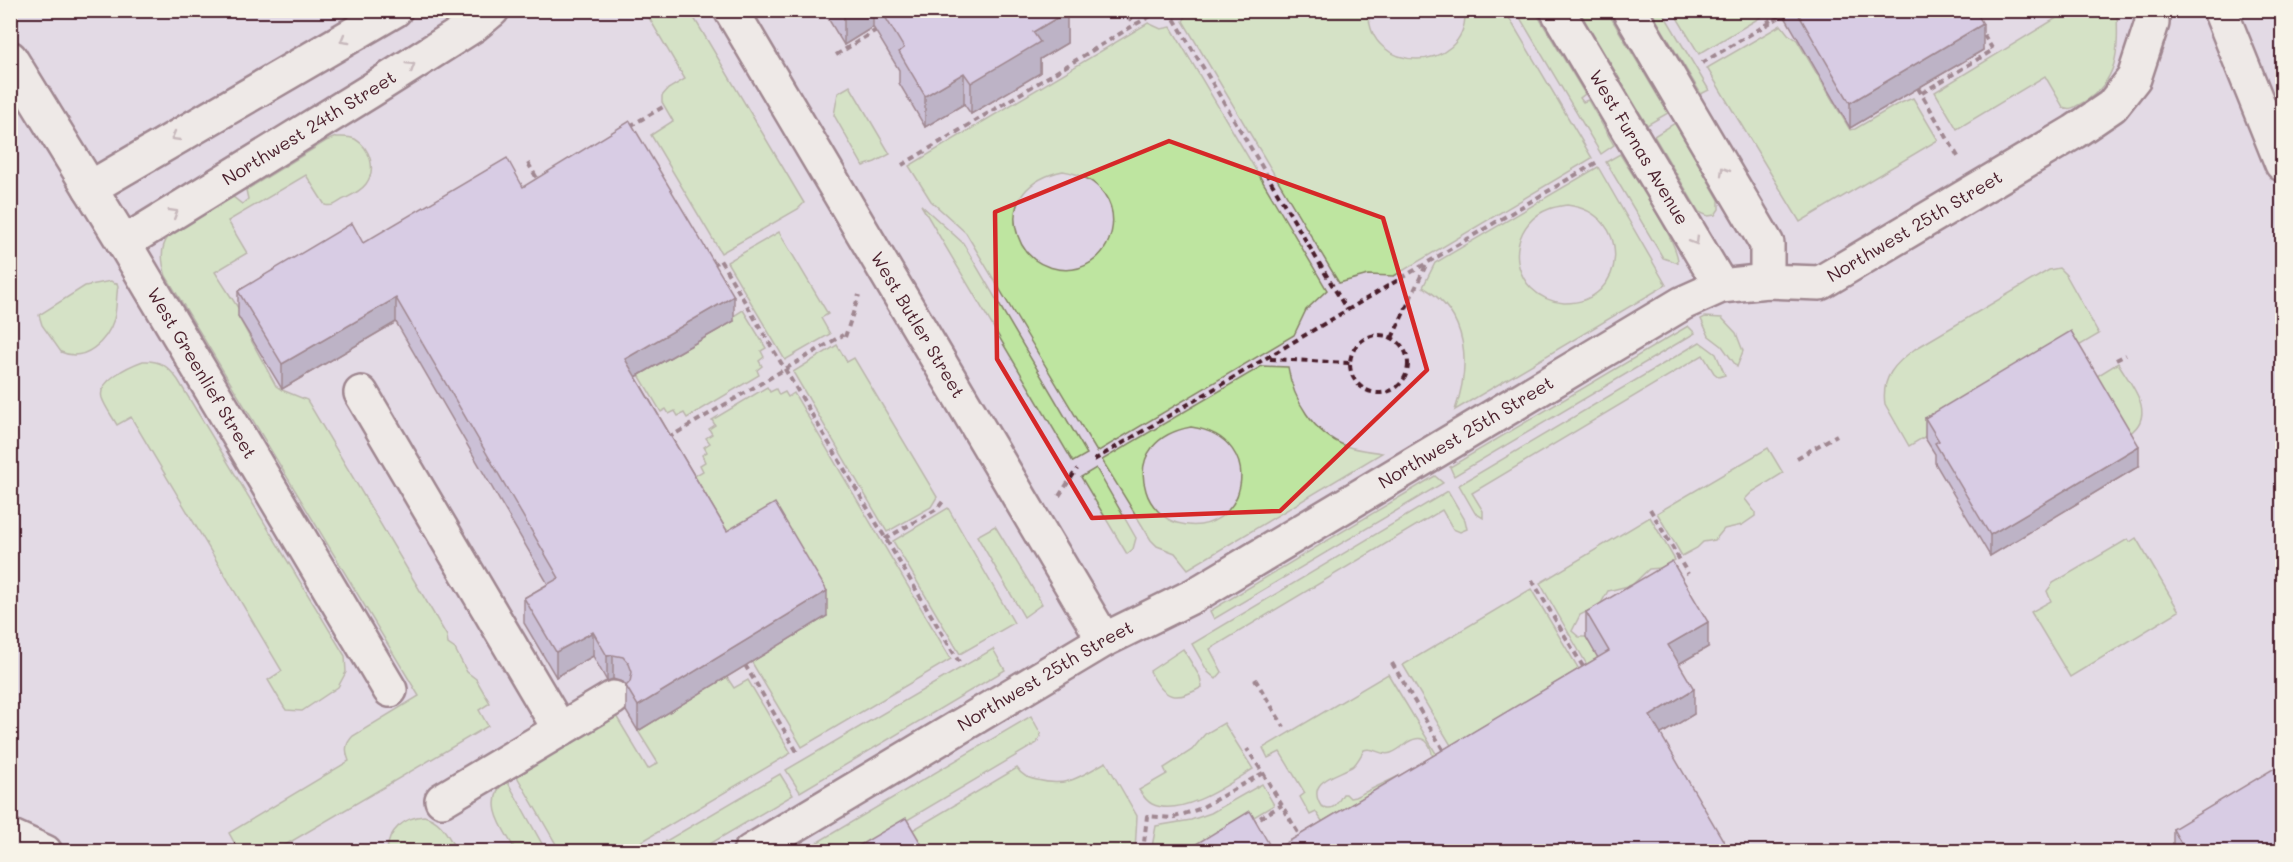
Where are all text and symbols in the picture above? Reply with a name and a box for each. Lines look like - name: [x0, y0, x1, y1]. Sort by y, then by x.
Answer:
- one-way arrow: [340, 32, 350, 44]
- one-way arrow: [405, 61, 415, 73]
- street label: Northwest 24th Street: [217, 64, 400, 190]
- street label: West Furnas Avenue: [1584, 65, 1695, 229]
- one-way arrow: [171, 130, 181, 141]
- street label: Northwest 25th Street: [1822, 164, 2006, 287]
- one-way arrow: [1720, 167, 1732, 177]
- one-way arrow: [168, 209, 178, 220]
- one-way arrow: [1687, 235, 1699, 245]
- street label: West Butler Street: [866, 247, 971, 402]
- street label: West Greenlief Street: [142, 283, 263, 463]
- street label: Northwest 25th Street: [1373, 370, 1558, 494]
- street label: Northwest 25th Street: [952, 614, 1137, 736]

